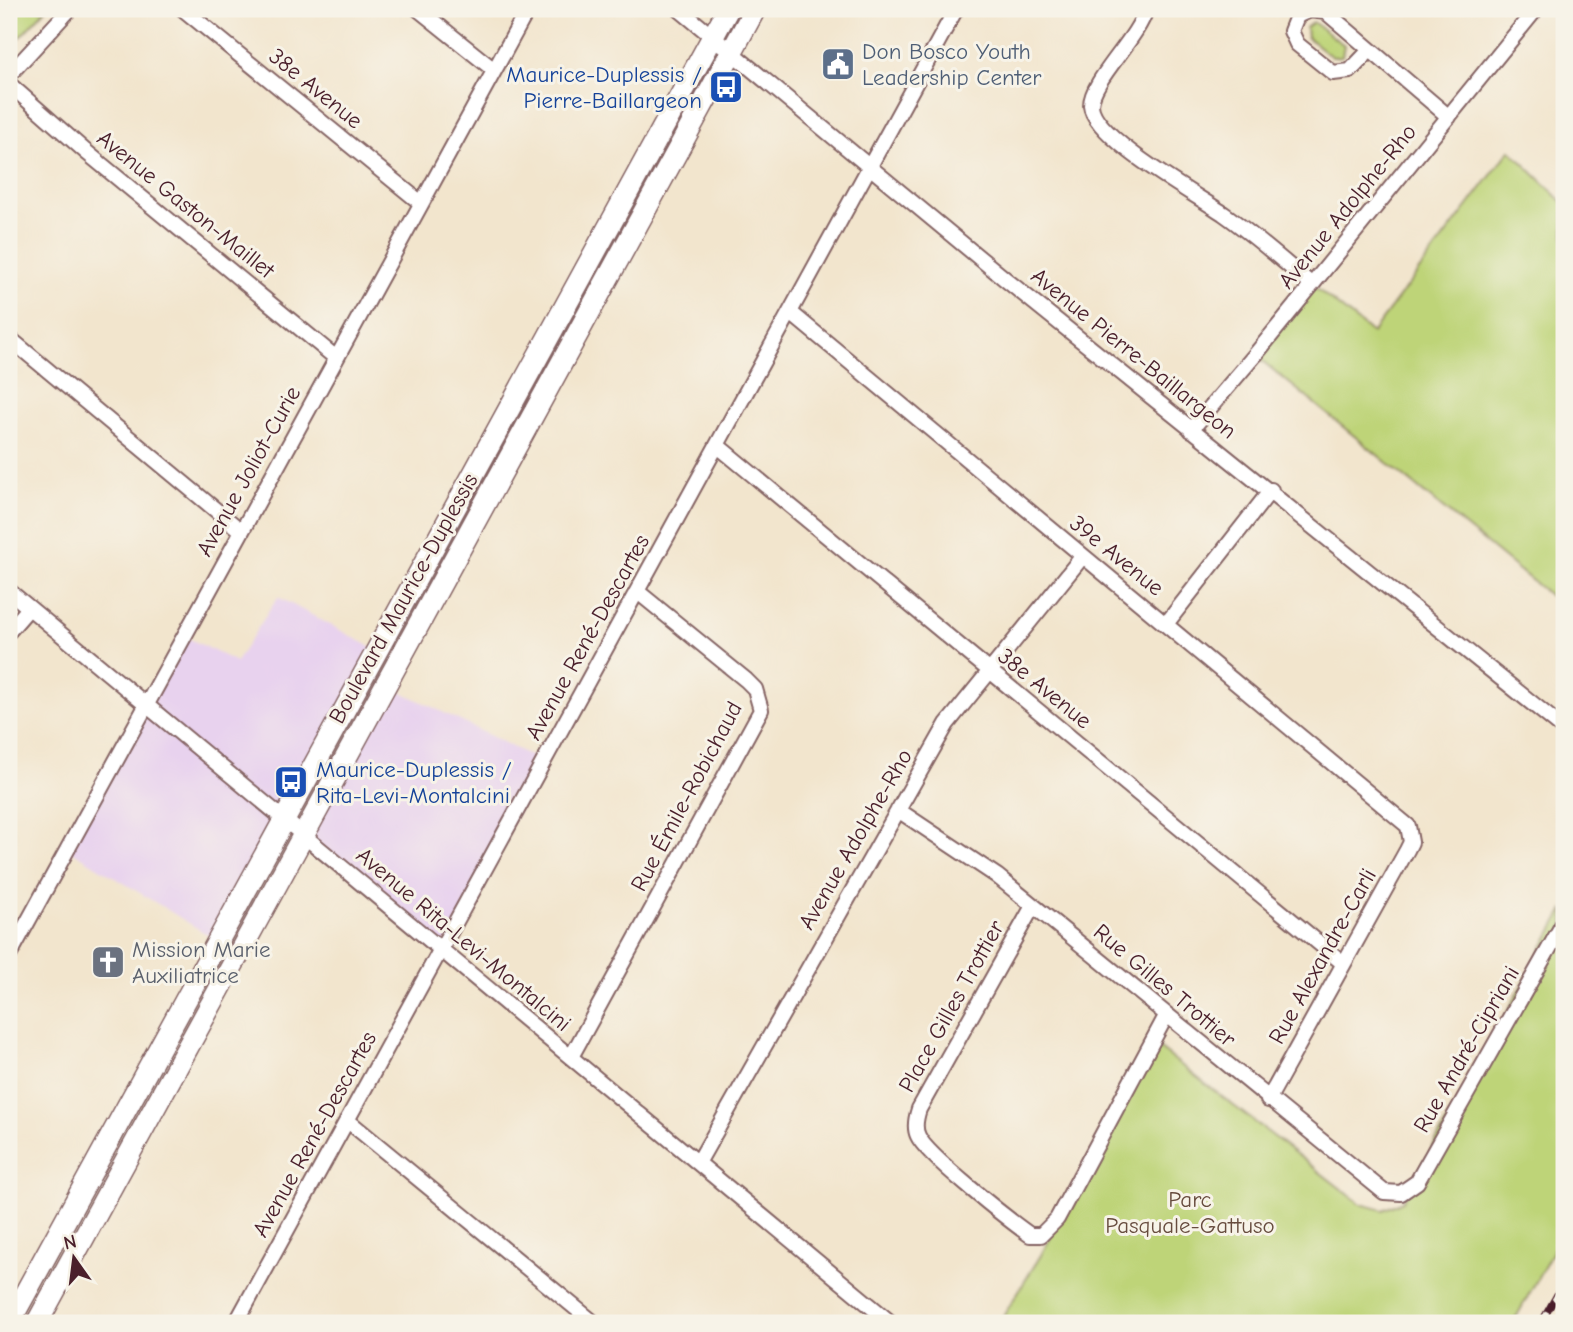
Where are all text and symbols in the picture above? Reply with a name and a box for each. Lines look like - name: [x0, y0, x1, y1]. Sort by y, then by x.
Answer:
- place label: Don Bosco Youth Leadership Center: [862, 38, 1042, 91]
- street label: 38e Avenue: [263, 42, 368, 134]
- public building icon: Don Bosco Youth Leadership Center: [819, 45, 857, 83]
- place label: Maurice-Duplessis / Pierre-Baillargeon: [506, 61, 702, 114]
- bus stop icon: Maurice-Duplessis / Pierre-Baillargeon: [707, 68, 745, 106]
- street label: Avenue Adolphe-Rho: [1273, 119, 1422, 294]
- street label: Avenue Gaston-Maillet: [92, 125, 281, 285]
- street label: Avenue Pierre-Baillargeon: [1026, 262, 1242, 445]
- street label: Avenue Joliot-Curie: [191, 382, 306, 561]
- street label: Boulevard Maurice-Duplessis: [323, 468, 484, 728]
- street label: 39e Avenue: [1064, 509, 1169, 601]
- street label: Avenue René-Descartes: [520, 530, 655, 745]
- street label: 38e Avenue: [992, 642, 1097, 734]
- street label: Rue Émile-Robichaud: [625, 697, 748, 896]
- street label: Avenue Adolphe-Rho: [793, 744, 918, 934]
- place label: Maurice-Duplessis / Rita-Levi-Montalcini: [316, 756, 512, 809]
- bus stop icon: Maurice-Duplessis / Rita-Levi-Montalcini: [272, 763, 310, 801]
- street label: Avenue Rita-Levi-Montalcini: [351, 842, 576, 1037]
- street label: Rue Alexandre-Carli: [1263, 864, 1382, 1049]
- street label: Place Gilles Trottier: [893, 915, 1010, 1097]
- street label: Rue Gilles Trottier: [1088, 918, 1242, 1053]
- place label: Mission Marie Auxiliatrice: [132, 936, 270, 989]
- church icon: Mission Marie Auxiliatrice: [89, 943, 127, 981]
- street label: Rue André-Cipriani: [1408, 961, 1525, 1137]
- street label: Avenue René-Descartes: [247, 1027, 382, 1242]
- park label: Parc Pasquale-Gattuso: [1105, 1186, 1275, 1239]
- north arrow: [38, 1224, 108, 1294]
- text: N: [61, 1230, 79, 1255]

